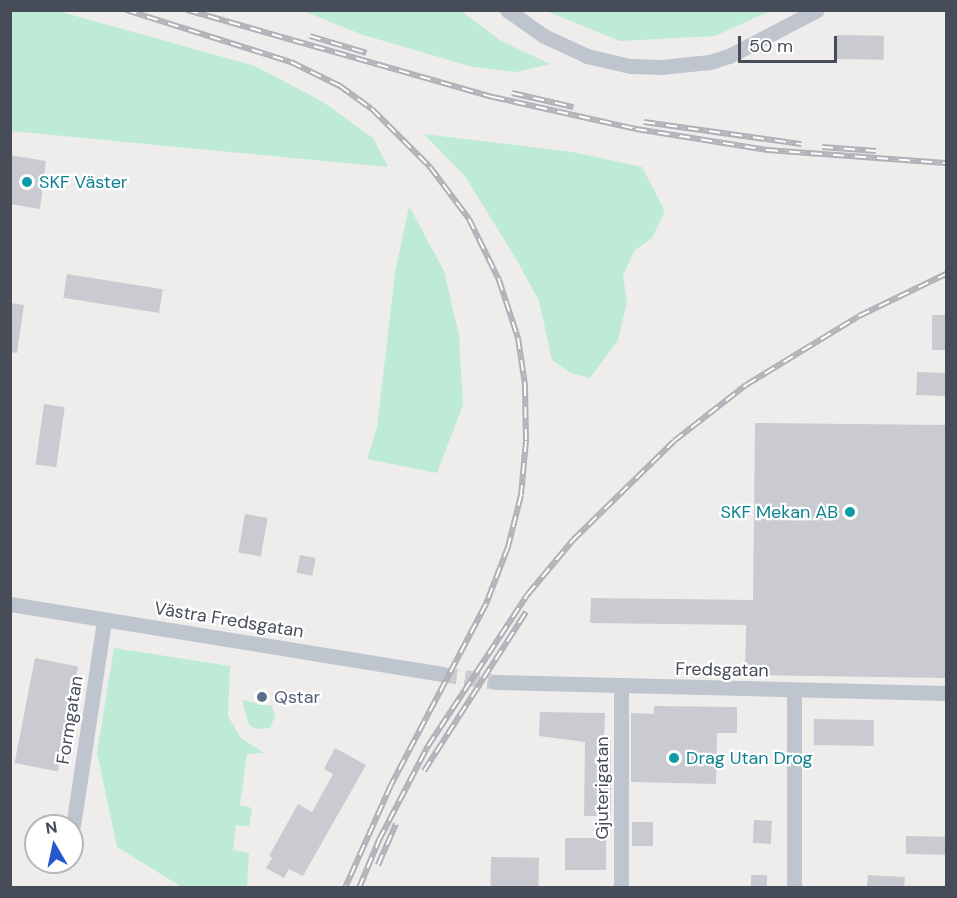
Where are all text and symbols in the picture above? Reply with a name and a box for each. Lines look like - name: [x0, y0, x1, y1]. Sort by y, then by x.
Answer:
- scale bar: [741, 24, 840, 62]
- text: 50 m: [749, 34, 793, 58]
- place label: SKF Väster: [39, 171, 128, 193]
- marker: SKF Väster: [20, 175, 34, 189]
- place label: SKF Mekan AB: [721, 501, 838, 523]
- marker: SKF Mekan AB: [843, 505, 857, 519]
- street label: Västra Fredsgatan: [153, 598, 305, 642]
- street label: Fredsgatan: [675, 658, 769, 682]
- street label: Formgatan: [52, 674, 88, 766]
- place label: Qstar: [274, 686, 320, 708]
- marker: Qstar: [255, 690, 269, 704]
- street label: Gjuterigatan: [591, 736, 613, 840]
- place label: Drag Utan Drog: [686, 747, 812, 769]
- marker: Drag Utan Drog: [667, 751, 681, 765]
- north arrow: [24, 814, 84, 874]
- text: N: [44, 816, 59, 839]

